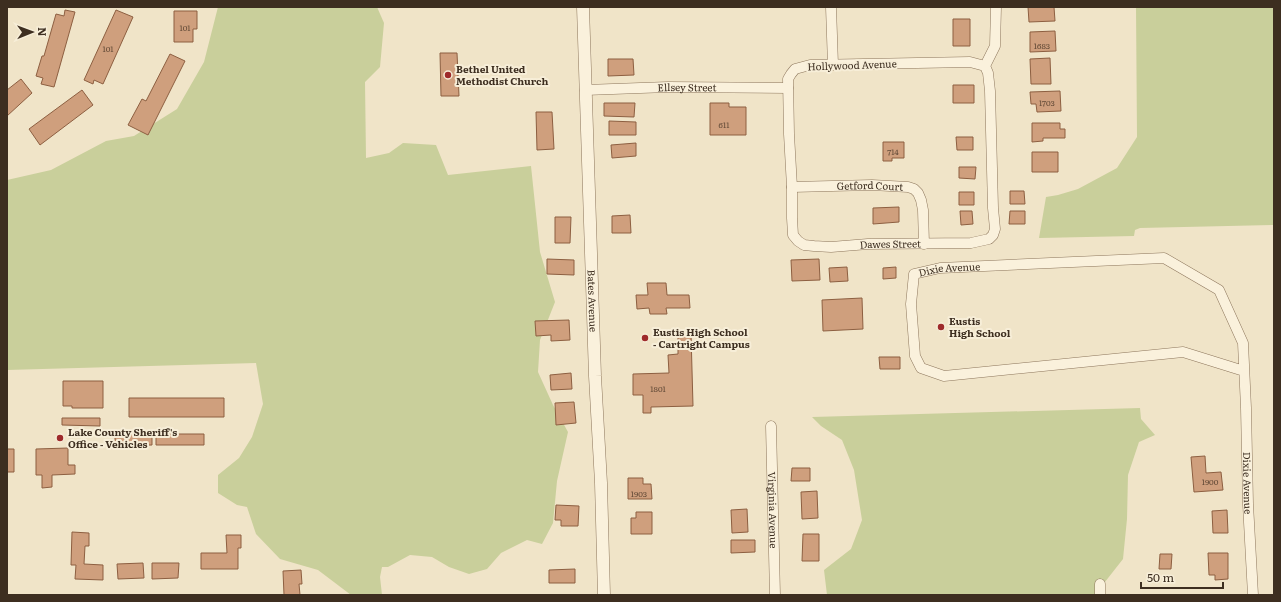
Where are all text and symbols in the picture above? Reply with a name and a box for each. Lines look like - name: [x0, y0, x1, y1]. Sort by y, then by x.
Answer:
- north arrow: [12, 12, 52, 52]
- house number: 101: [179, 22, 191, 33]
- text: N: [35, 27, 51, 37]
- house number: 1683: [1034, 40, 1050, 51]
- house number: 101: [102, 43, 114, 54]
- street label: Hollywood Avenue: [807, 55, 897, 74]
- place label: Bethel United Methodist Church: [456, 61, 549, 88]
- marker: Bethel United Methodist Church: [443, 70, 453, 80]
- street label: Ellsey Street: [657, 79, 717, 94]
- house number: 1703: [1039, 97, 1055, 108]
- house number: 611: [719, 119, 730, 130]
- house number: 714: [887, 146, 899, 157]
- street label: Getford Court: [836, 177, 904, 194]
- street label: Dawes Street: [859, 235, 921, 252]
- street label: Dixie Avenue: [917, 258, 981, 280]
- street label: Bates Avenue: [585, 269, 602, 332]
- place label: Eustis High School: [949, 313, 1011, 340]
- marker: Eustis High School: [936, 322, 946, 332]
- place label: Eustis High School - Cartright Campus: [653, 324, 750, 351]
- marker: Eustis High School - Cartright Campus: [640, 333, 650, 343]
- house number: 1801: [650, 383, 667, 394]
- place label: Lake County Sheriff's Office - Vehicles: [68, 424, 177, 451]
- marker: Lake County Sheriff's Office - Vehicles: [55, 433, 65, 443]
- street label: Dixie Avenue: [1240, 452, 1257, 515]
- street label: Virginia Avenue: [765, 471, 782, 549]
- house number: 1900: [1202, 476, 1219, 487]
- house number: 1903: [631, 488, 647, 499]
- scale bar: [1141, 564, 1223, 590]
- text: 50 m: [1147, 568, 1174, 586]

